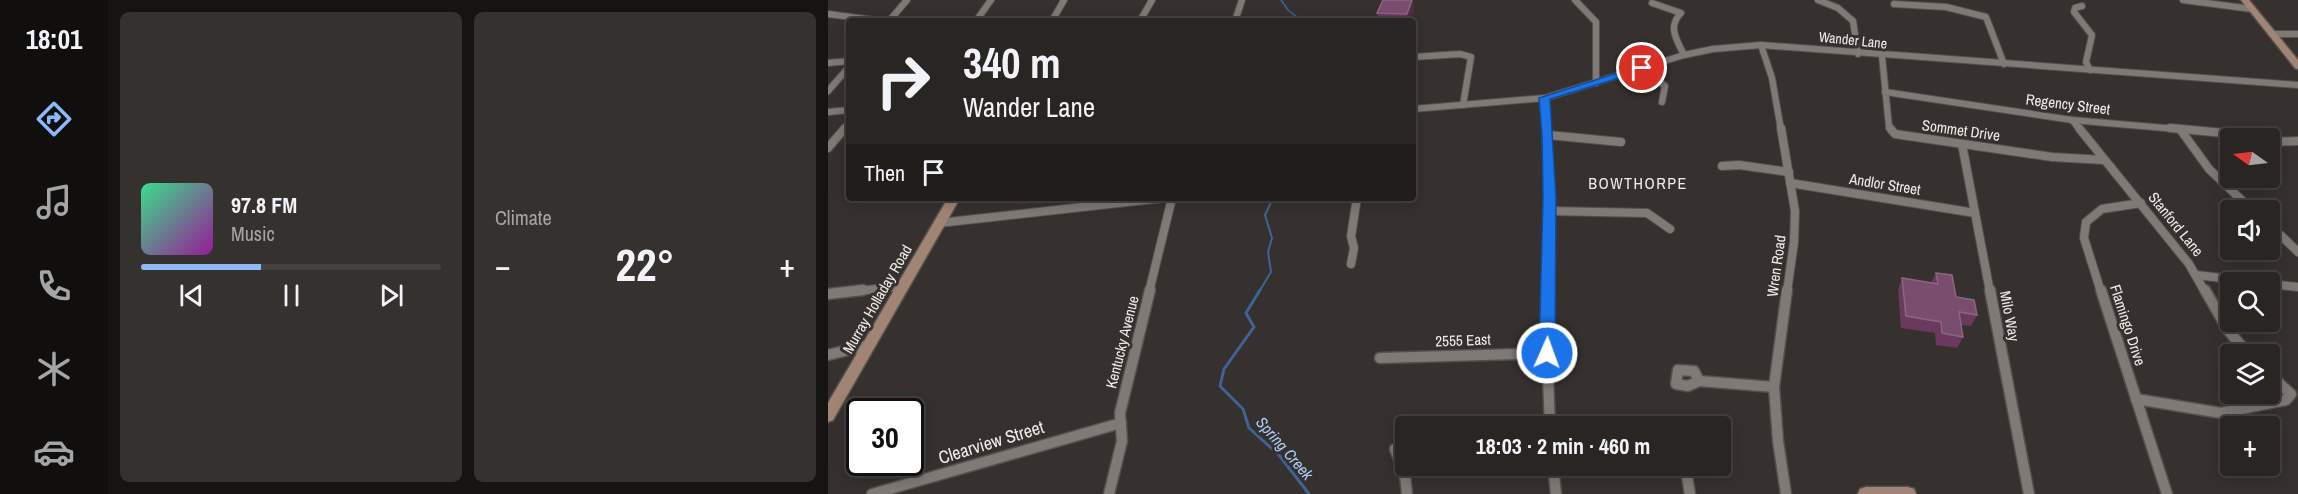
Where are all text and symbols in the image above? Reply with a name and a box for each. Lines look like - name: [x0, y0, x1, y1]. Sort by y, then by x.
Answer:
- text: 18:01: [26, 21, 82, 57]
- street label: Wander Lane: [1818, 27, 1888, 53]
- text: 340 m: [963, 35, 1061, 91]
- icon: right: [864, 42, 942, 120]
- pin: [1616, 42, 1667, 93]
- icon: arrive: [1625, 51, 1658, 84]
- street label: Regency Street: [2025, 88, 2112, 120]
- text: Wander Lane: [963, 89, 1095, 125]
- icon: directions: [33, 98, 75, 140]
- street label: Sommet Drive: [1921, 114, 2002, 146]
- north arrow: [2220, 128, 2280, 188]
- map controls: [2220, 128, 2280, 476]
- icon: arrive: [917, 156, 950, 189]
- text: Then: [864, 158, 905, 188]
- street label: Andlor Street: [1847, 168, 1923, 200]
- district label: BOWTHORPE: [1588, 172, 1688, 194]
- icon: music: [33, 181, 75, 223]
- street label: Stanford Lane: [2144, 187, 2209, 261]
- text: 97.8 FM: [231, 190, 297, 220]
- button: sound: [2220, 200, 2280, 260]
- text: Climate: [495, 204, 552, 231]
- text: Music: [231, 220, 275, 247]
- text: 22°: [615, 234, 675, 295]
- street label: Wren Road: [1761, 234, 1791, 298]
- street label: Murray Holladay Road: [837, 241, 917, 357]
- text: −: [495, 243, 511, 287]
- text: +: [779, 243, 795, 287]
- icon: phone: [33, 265, 75, 307]
- button: search: [2220, 272, 2280, 332]
- icon: previous: [175, 279, 208, 312]
- icon: pause: [275, 279, 308, 312]
- icon: next: [375, 279, 408, 312]
- street label: Flamingo Drive: [2105, 282, 2151, 368]
- street label: Milo Way: [1995, 289, 2025, 344]
- street label: Kentucky Avenue: [1100, 293, 1144, 391]
- position arrow: [1515, 321, 1579, 385]
- street label: 2555 East: [1435, 329, 1492, 351]
- button: layers: [2220, 344, 2280, 404]
- icon: climate: [33, 348, 75, 390]
- speed limit sign: 30: [846, 398, 924, 476]
- water label: Spring Creek: [1251, 412, 1319, 485]
- street label: Clearview Street: [935, 414, 1047, 470]
- button: +: [2220, 416, 2280, 476]
- icon: car: [33, 431, 75, 473]
- text: 18:03 · 2 min · 460 m: [1476, 431, 1650, 461]

